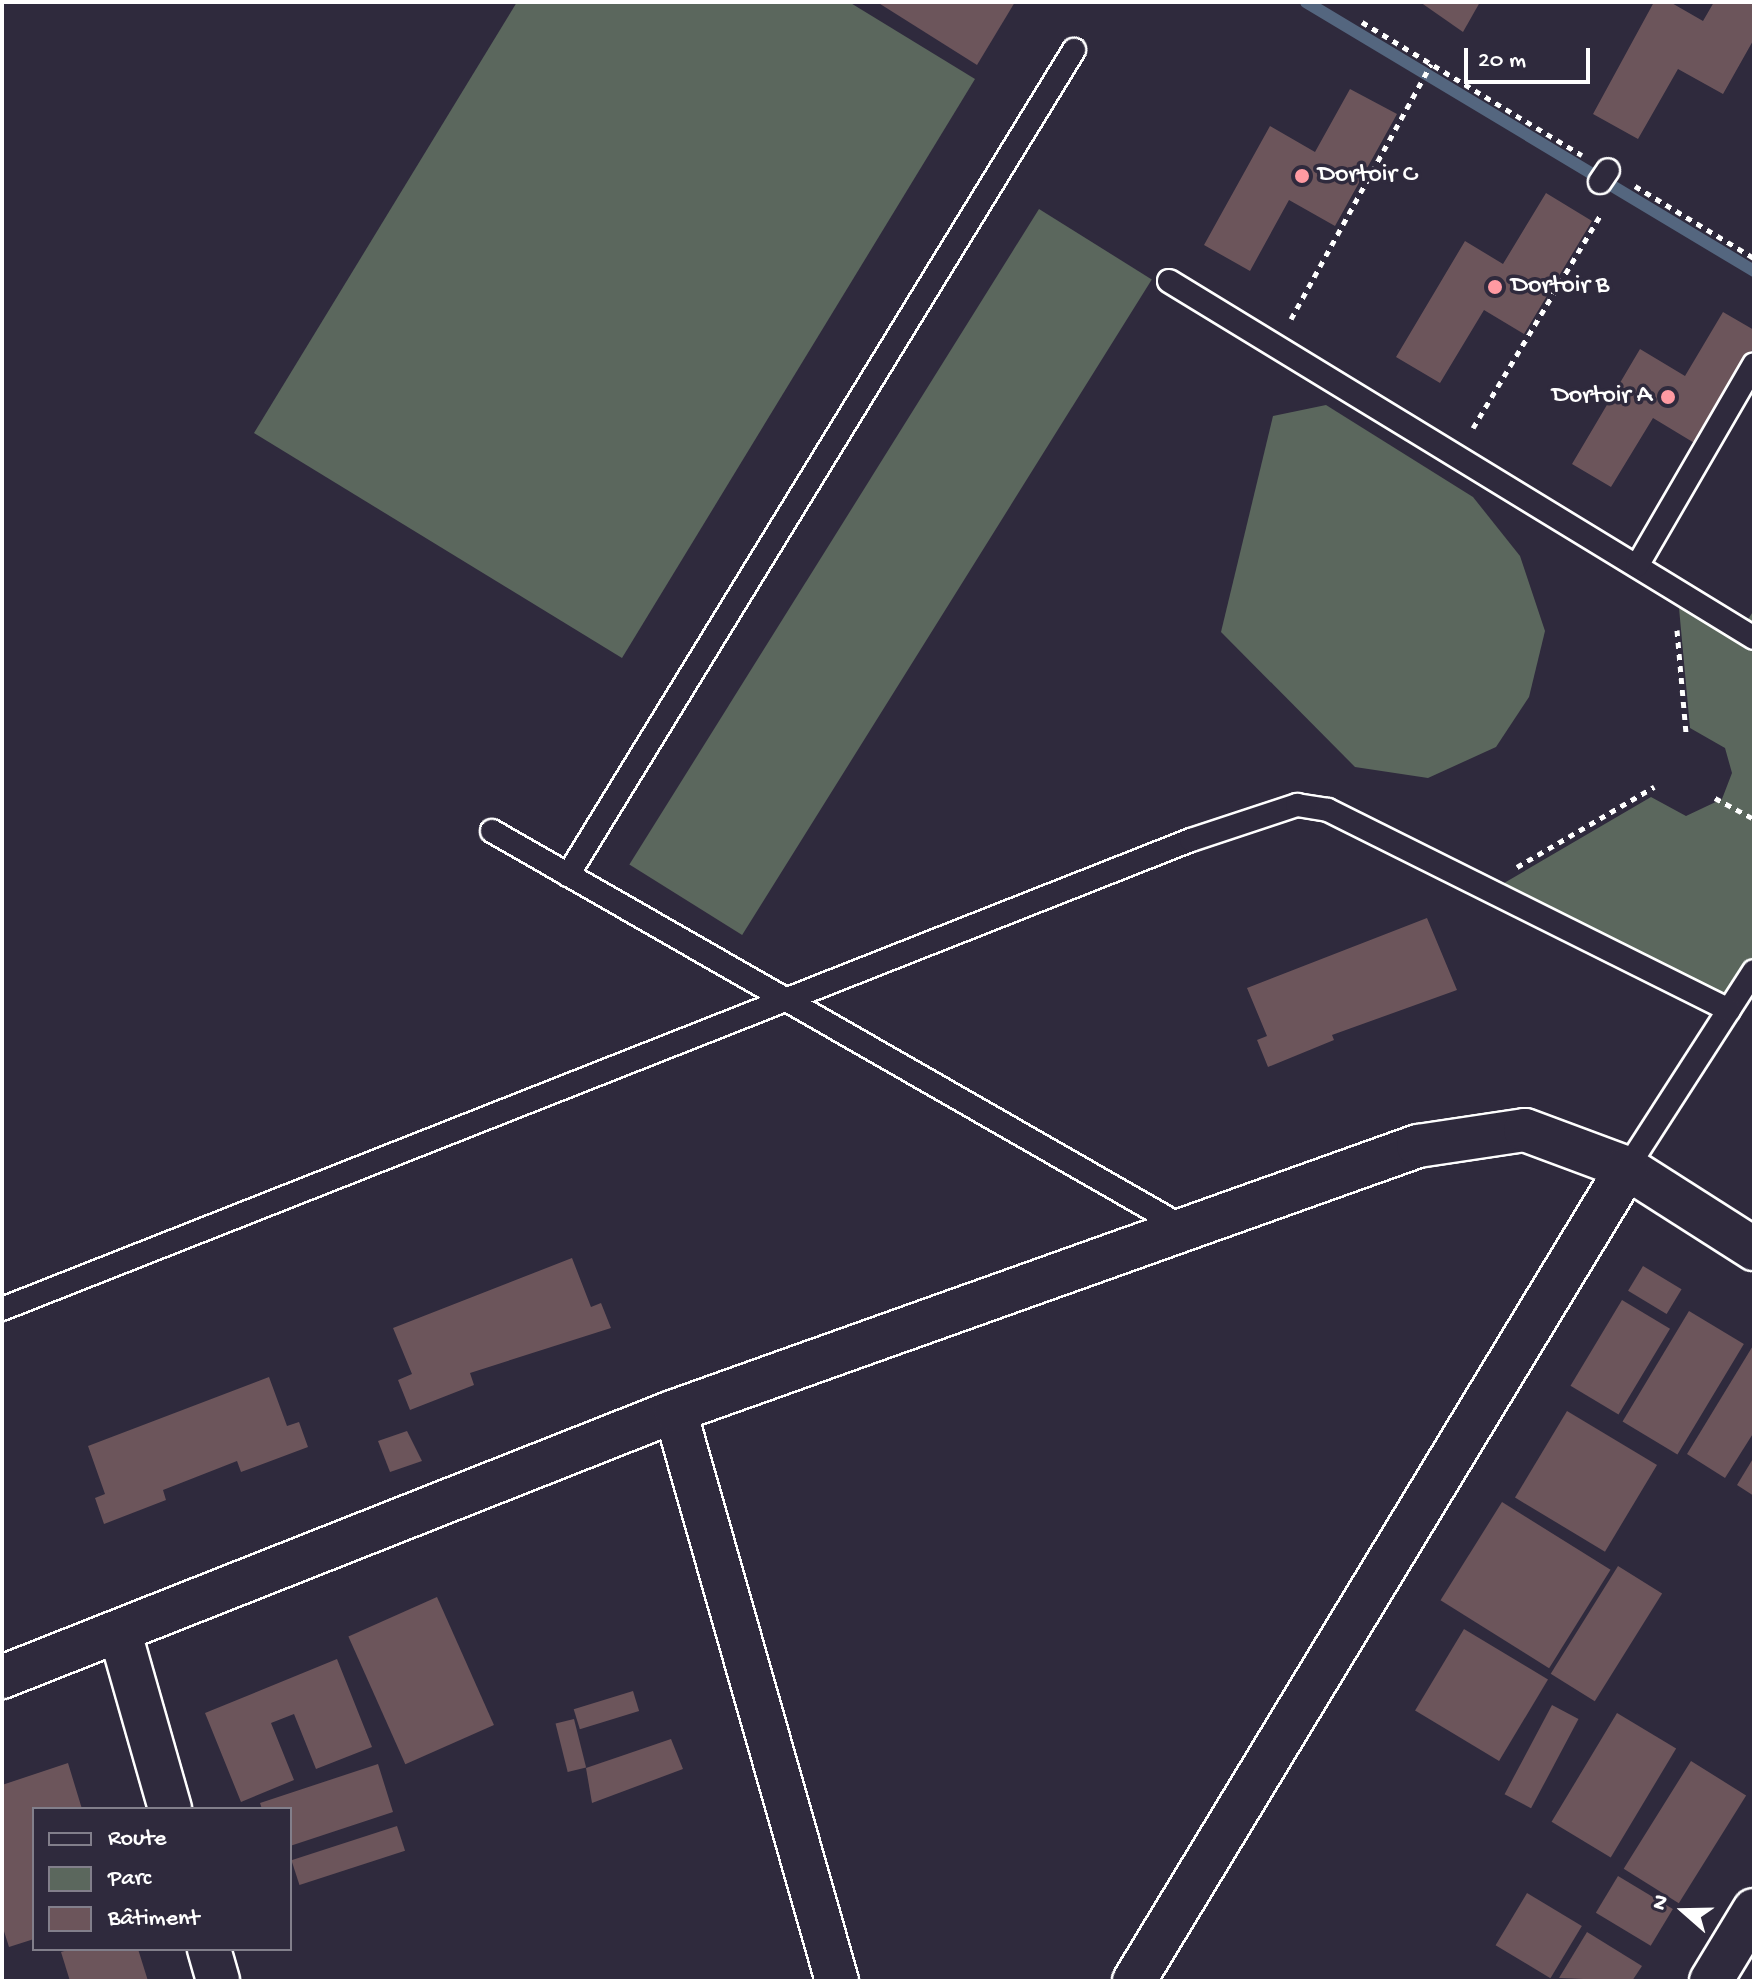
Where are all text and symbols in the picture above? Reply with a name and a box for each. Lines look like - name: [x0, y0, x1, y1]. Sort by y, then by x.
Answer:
- scale bar: [1468, 32, 1594, 82]
- text: 20 m: [1478, 47, 1526, 76]
- place label: Dortoir C: [1318, 160, 1417, 192]
- marker: Dortoir C: [1293, 167, 1311, 185]
- place label: Dortoir B: [1511, 271, 1609, 303]
- marker: Dortoir B: [1486, 278, 1504, 296]
- place label: Dortoir A: [1552, 381, 1652, 413]
- marker: Dortoir A: [1659, 388, 1677, 406]
- legend: [32, 1807, 292, 1951]
- text: Route: [108, 1825, 166, 1854]
- text: Parc: [108, 1865, 151, 1894]
- north arrow: [1644, 1871, 1724, 1951]
- text: N: [1647, 1892, 1676, 1914]
- text: Bâtiment: [108, 1905, 199, 1934]

